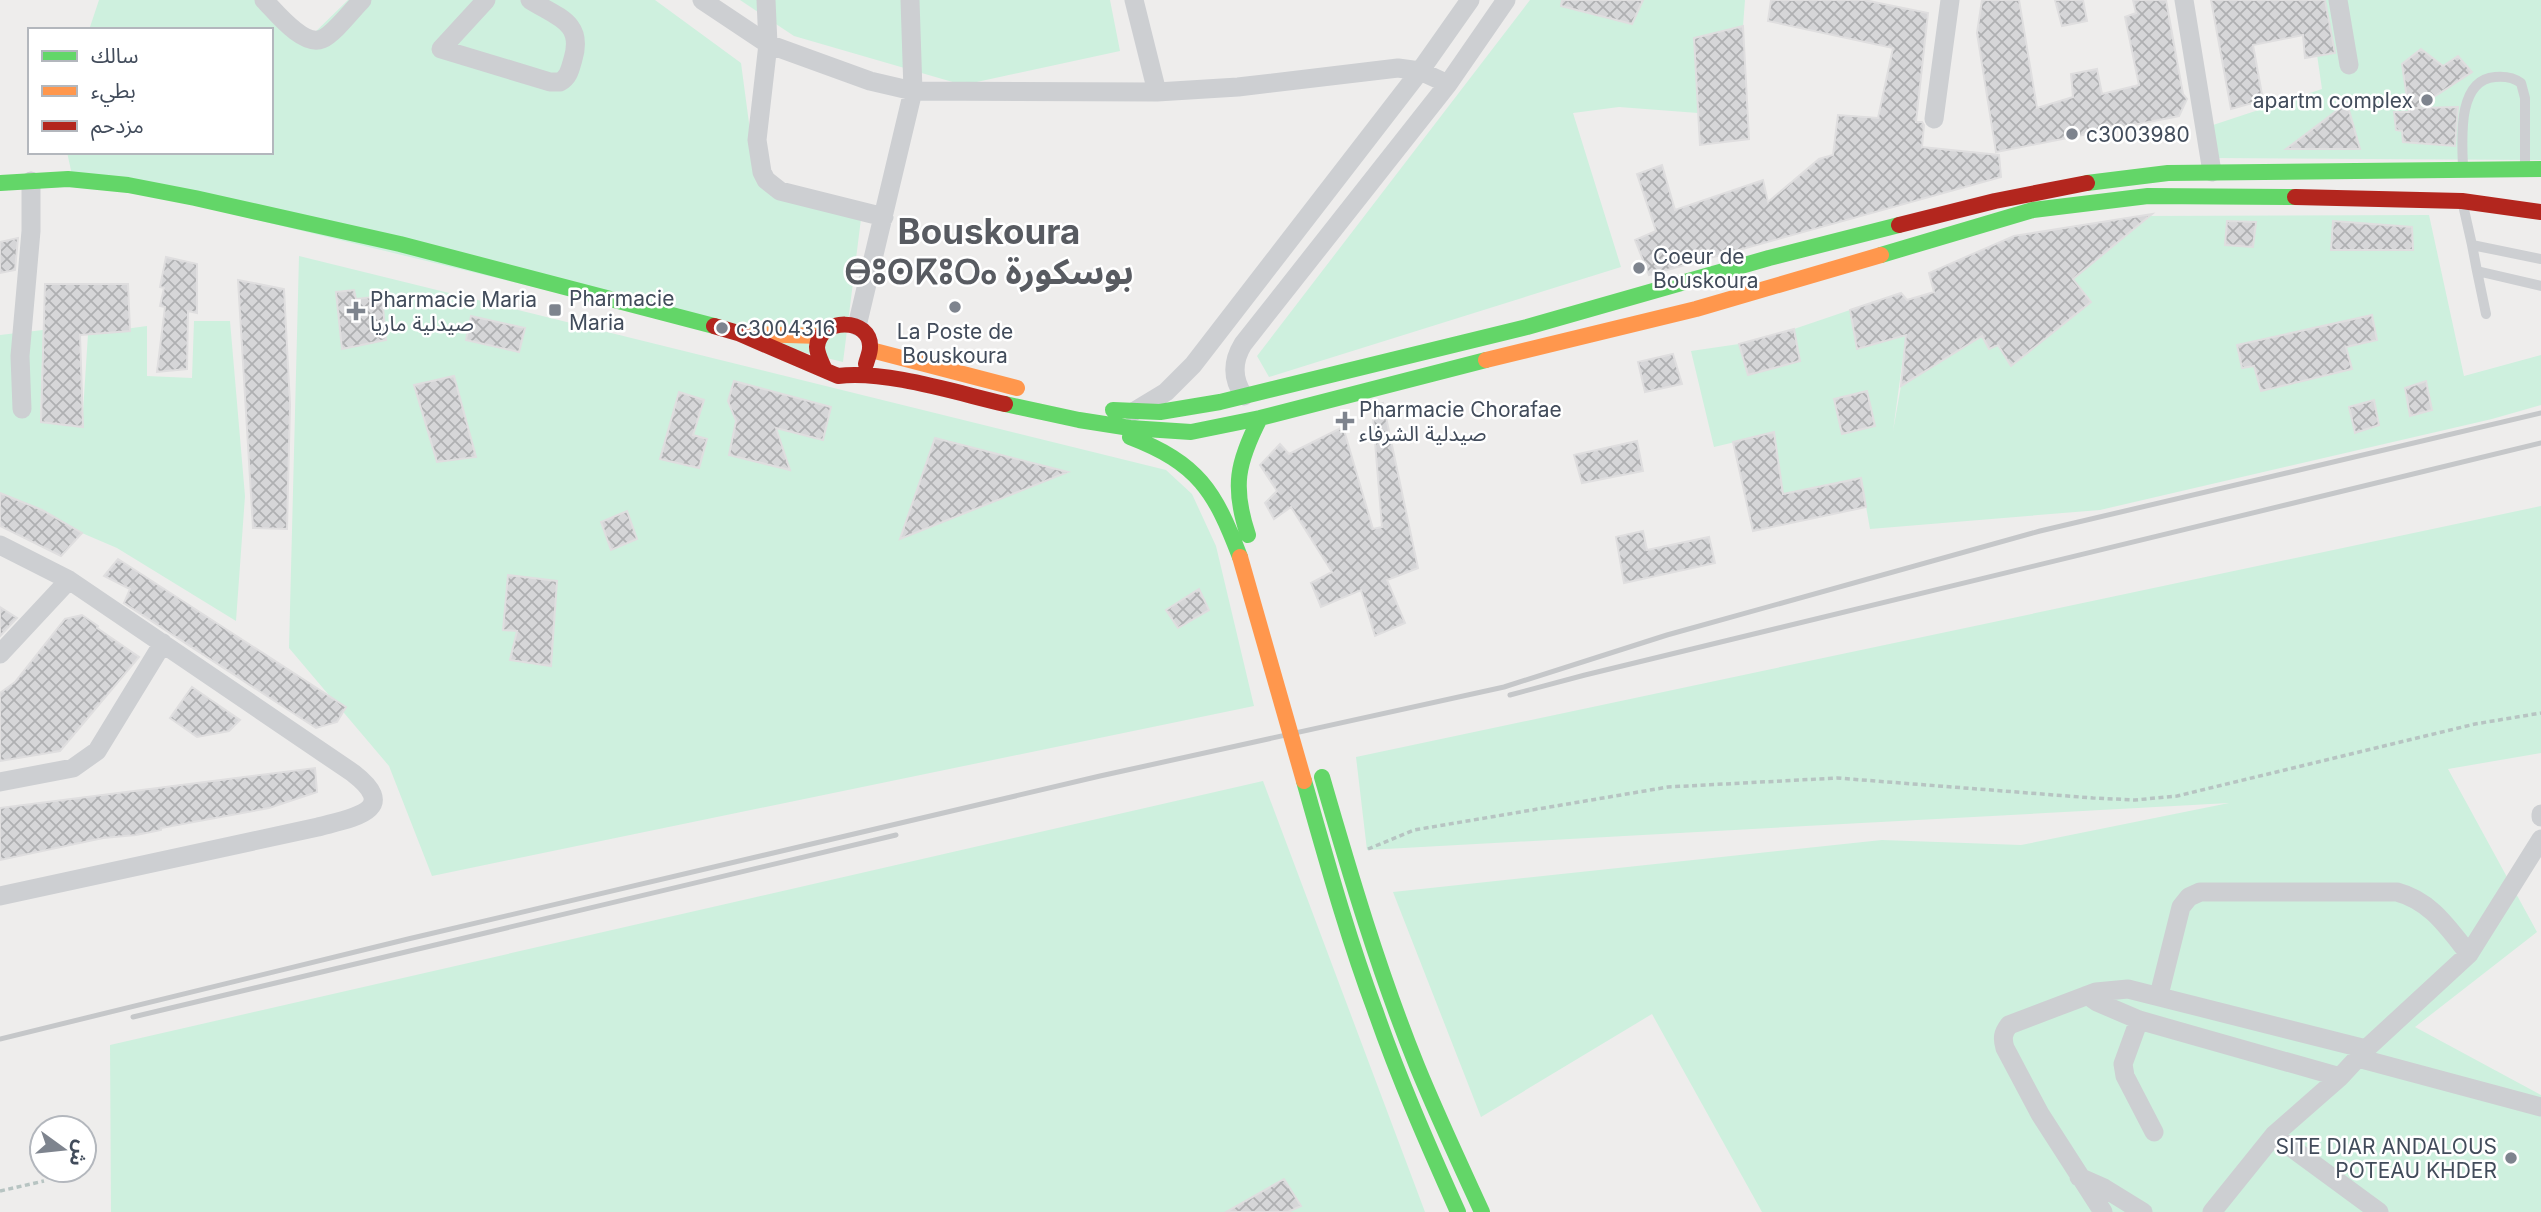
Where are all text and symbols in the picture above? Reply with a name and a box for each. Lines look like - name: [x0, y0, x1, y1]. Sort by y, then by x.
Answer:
- legend: [28, 28, 273, 154]
- text: سالك: [91, 43, 138, 68]
- text: بطيء: [91, 78, 136, 107]
- place label: apartm complex: [2253, 88, 2413, 113]
- marker: apartm complex: [2419, 92, 2435, 108]
- text: مزدحم: [91, 113, 144, 141]
- place label: c3003980: [2086, 122, 2190, 147]
- marker: c3003980: [2064, 126, 2080, 142]
- district label: Bouskoura ⴱⵓⵙⴽⵓⵔⴰ بوسكورة: [844, 210, 1134, 293]
- place label: Coeur de Bouskoura: [1653, 244, 1759, 293]
- marker: Coeur de Bouskoura: [1631, 260, 1647, 276]
- place label: Pharmacie Maria: [569, 286, 674, 335]
- place label: Pharmacie Maria صيدلية ماريا: [370, 287, 537, 336]
- marker: La Poste de Bouskoura: [947, 299, 963, 315]
- marker: Pharmacie Maria: [547, 302, 563, 318]
- marker: Pharmacie Maria صيدلية ماريا: [348, 303, 364, 319]
- place label: c3004316: [736, 316, 836, 341]
- place label: La Poste de Bouskoura: [897, 319, 1013, 368]
- marker: c3004316: [714, 320, 730, 336]
- place label: Pharmacie Chorafae صيدلية الشرفاء: [1359, 397, 1562, 446]
- marker: Pharmacie Chorafae صيدلية الشرفاء: [1337, 413, 1353, 429]
- north arrow: [28, 1114, 98, 1184]
- place label: SITE DIAR ANDALOUS POTEAU KHDER: [2275, 1134, 2497, 1183]
- text: ش: [64, 1138, 93, 1169]
- marker: SITE DIAR ANDALOUS POTEAU KHDER: [2503, 1150, 2519, 1166]

